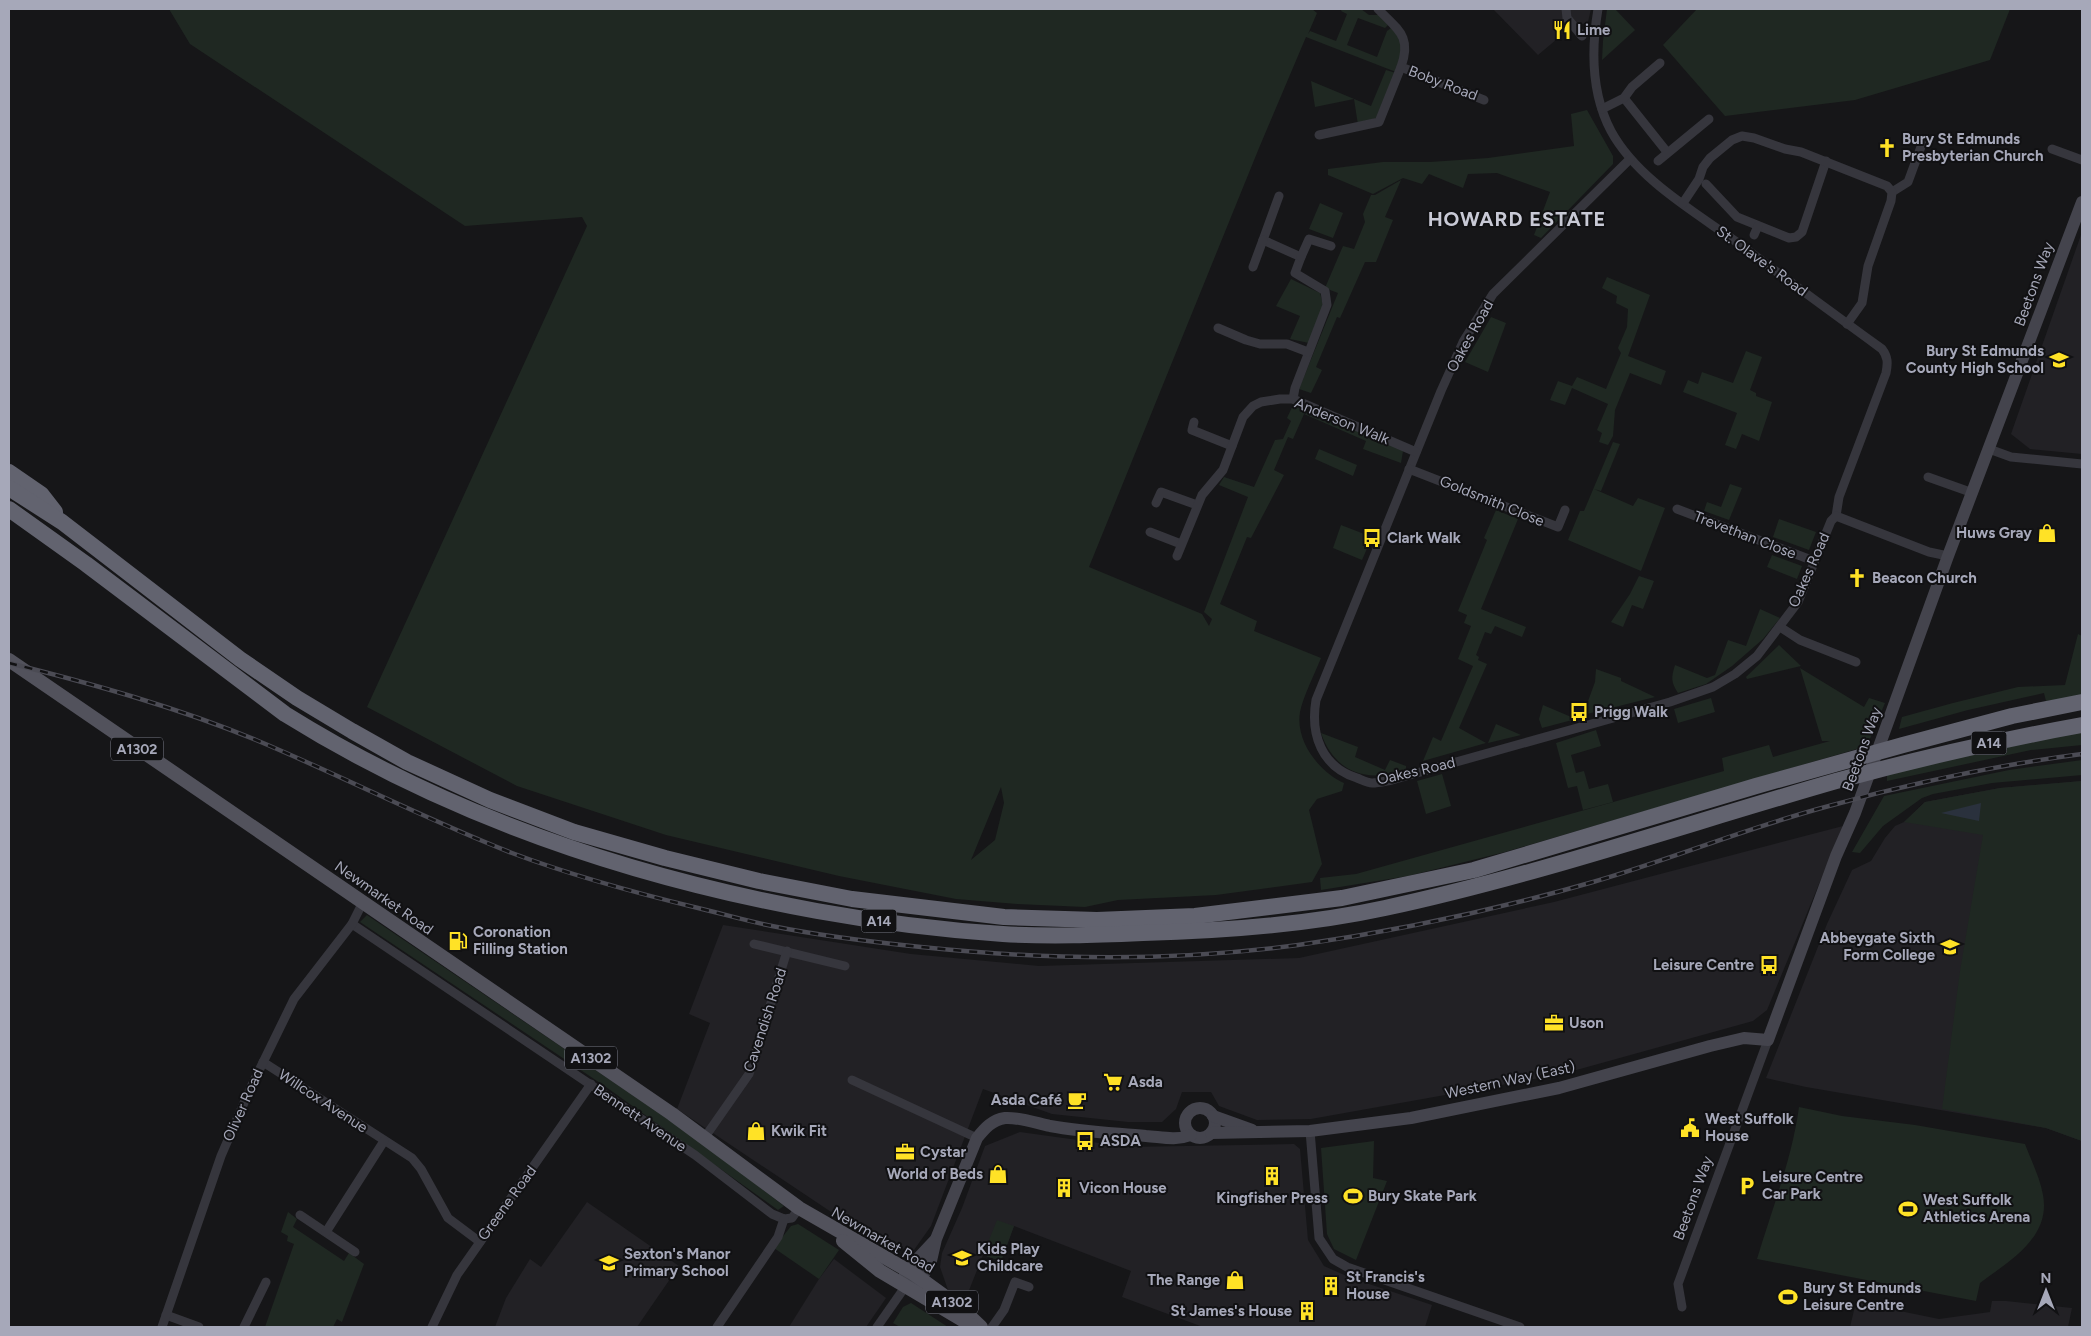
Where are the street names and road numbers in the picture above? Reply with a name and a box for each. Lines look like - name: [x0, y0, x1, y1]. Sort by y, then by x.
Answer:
- street label: Boby Road: [1406, 62, 1480, 104]
- street label: St. Olave's Road: [1713, 222, 1811, 300]
- street label: Beetons Way: [2010, 239, 2058, 329]
- street label: Oakes Road: [1443, 297, 1497, 375]
- street label: Anderson Walk: [1292, 394, 1393, 448]
- street label: Goldsmith Close: [1437, 472, 1547, 530]
- street label: Trevethan Close: [1691, 507, 1799, 563]
- street label: Oakes Road: [1785, 530, 1833, 610]
- street label: Beetons Way: [1838, 704, 1886, 794]
- road number: A14: [1972, 731, 2006, 754]
- road number: A1302: [111, 738, 163, 761]
- street label: Oakes Road: [1375, 753, 1457, 789]
- street label: Newmarket Road: [331, 857, 437, 939]
- road number: A14: [862, 909, 896, 932]
- street label: Cavendish Road: [740, 966, 790, 1074]
- road number: A1302: [565, 1046, 617, 1070]
- street label: Western Way (East): [1443, 1057, 1577, 1103]
- street label: Willcox Avenue: [275, 1065, 371, 1137]
- street label: Oliver Road: [219, 1066, 267, 1144]
- street label: Bennett Avenue: [590, 1080, 690, 1156]
- street label: Beetons Way: [1669, 1153, 1717, 1243]
- street label: Greene Road: [474, 1162, 540, 1244]
- street label: Newmarket Road: [828, 1203, 938, 1277]
- road number: A1302: [926, 1290, 978, 1314]

